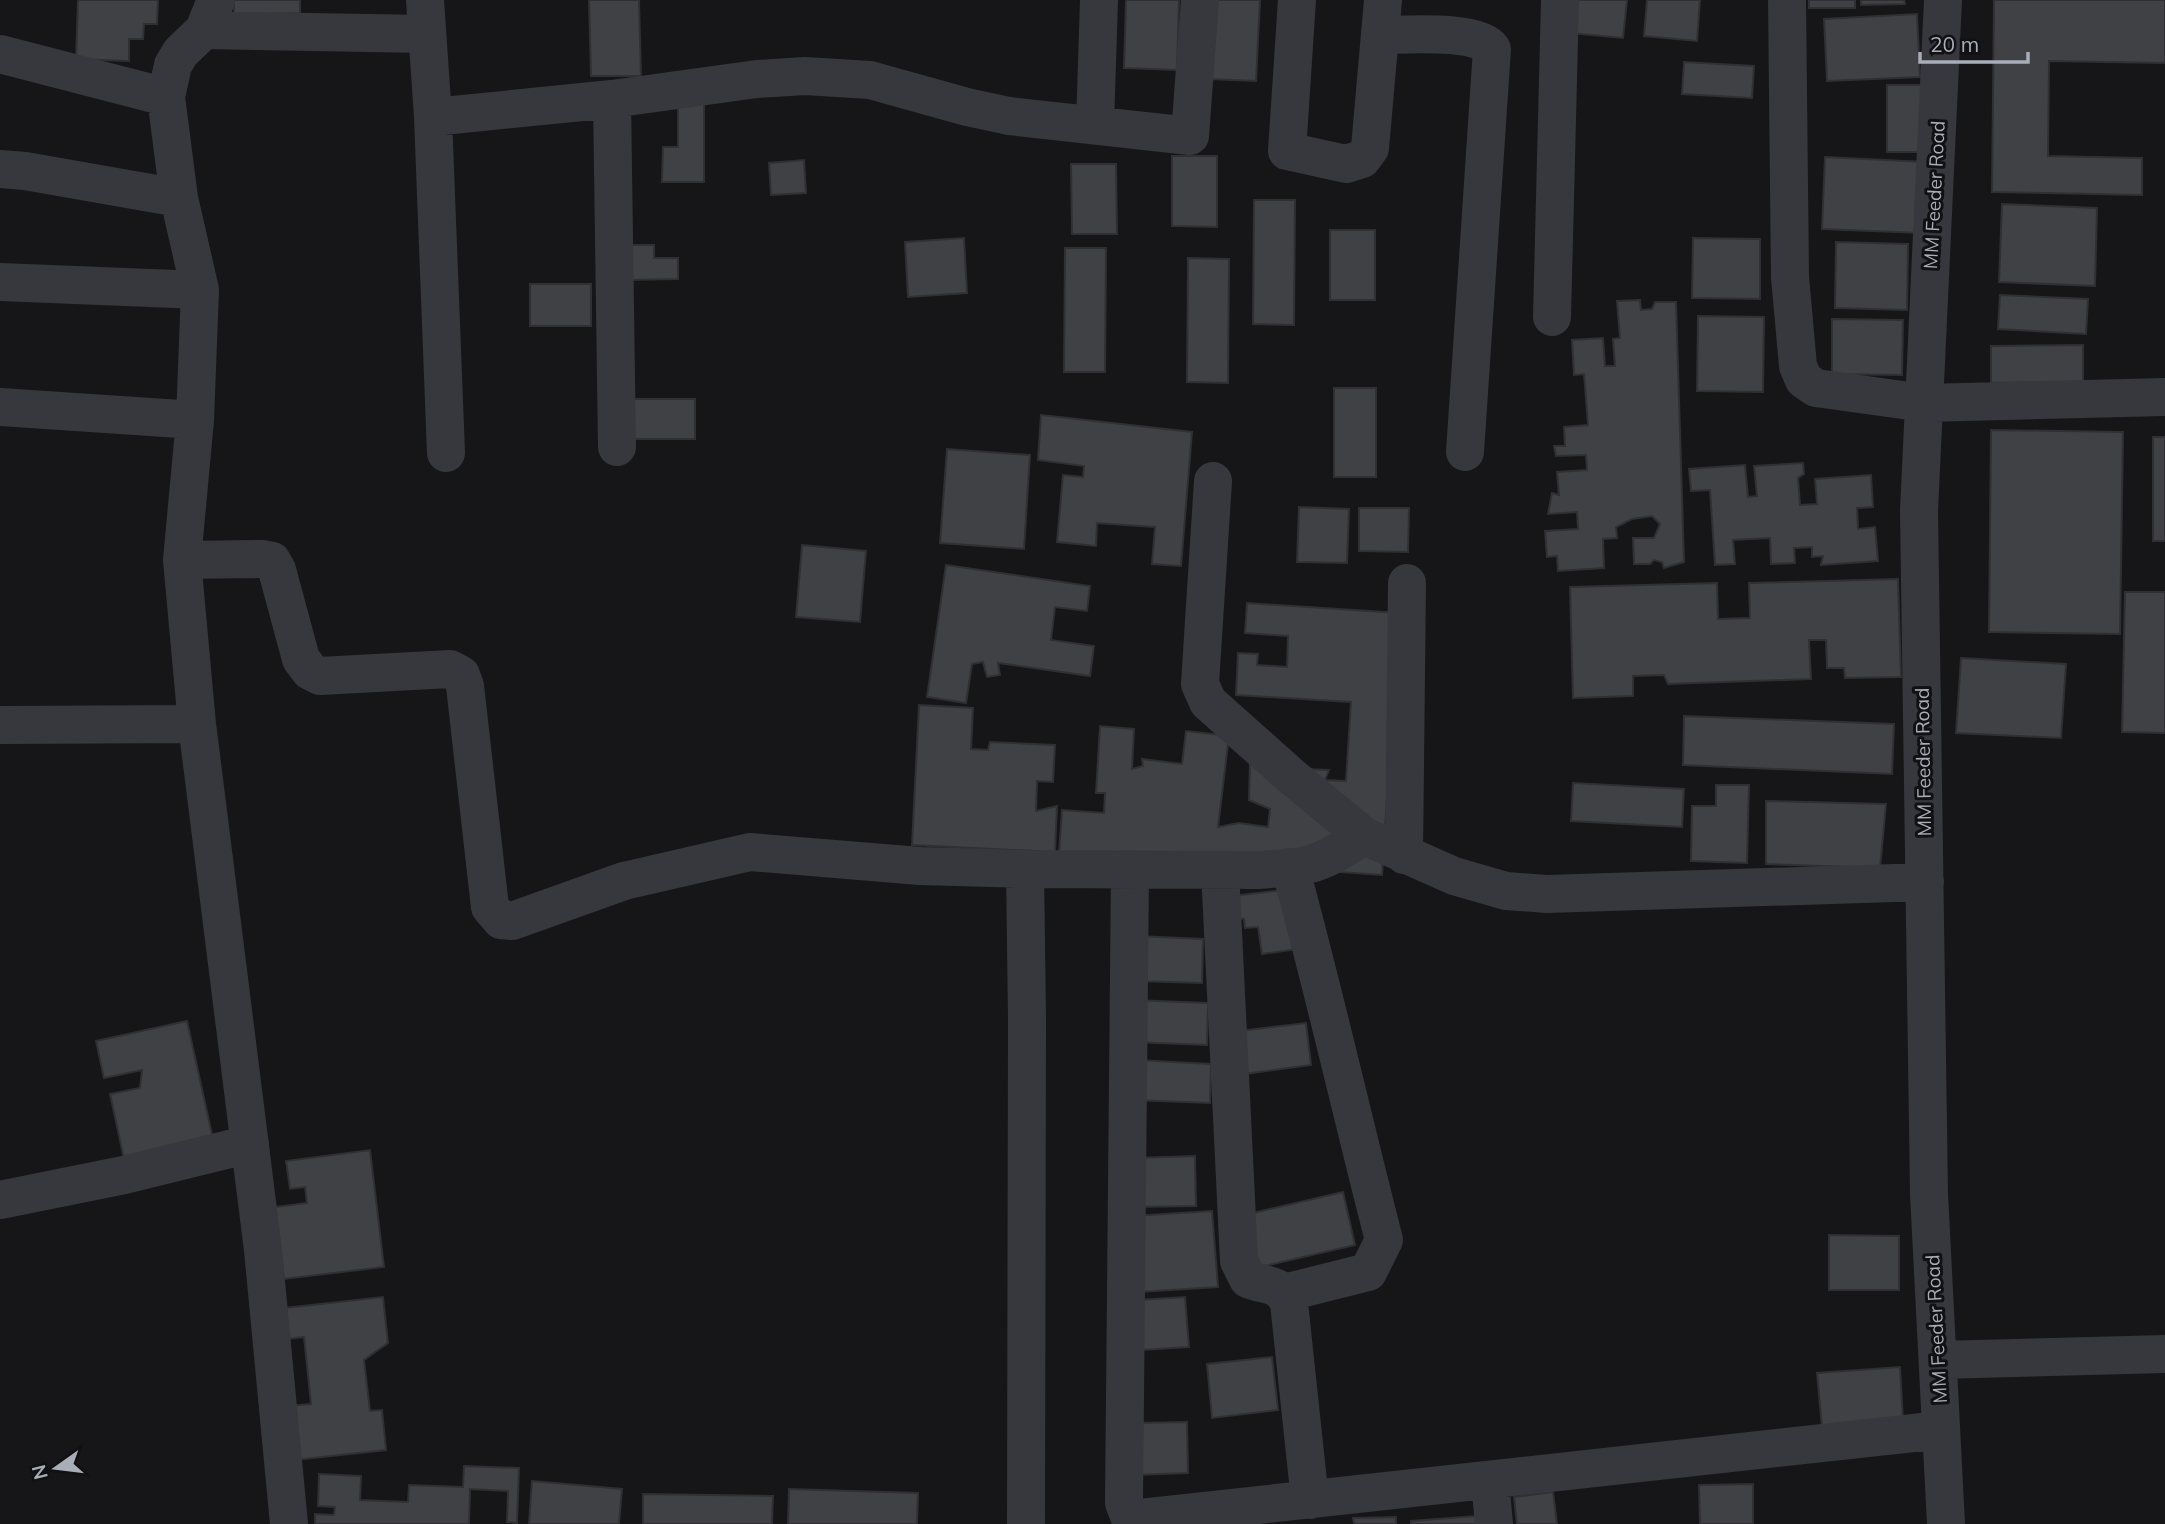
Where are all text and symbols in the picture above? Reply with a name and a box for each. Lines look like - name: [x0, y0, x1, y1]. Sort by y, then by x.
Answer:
- scale bar: [1920, 21, 2028, 65]
- text: 20 m: [1930, 31, 1979, 57]
- street label: MM Feeder Road: [1918, 120, 1950, 270]
- street label: MM Feeder Road: [1910, 687, 1936, 837]
- street label: MM Feeder Road: [1920, 1254, 1952, 1404]
- north arrow: [21, 1433, 91, 1503]
- text: N: [26, 1462, 53, 1482]

